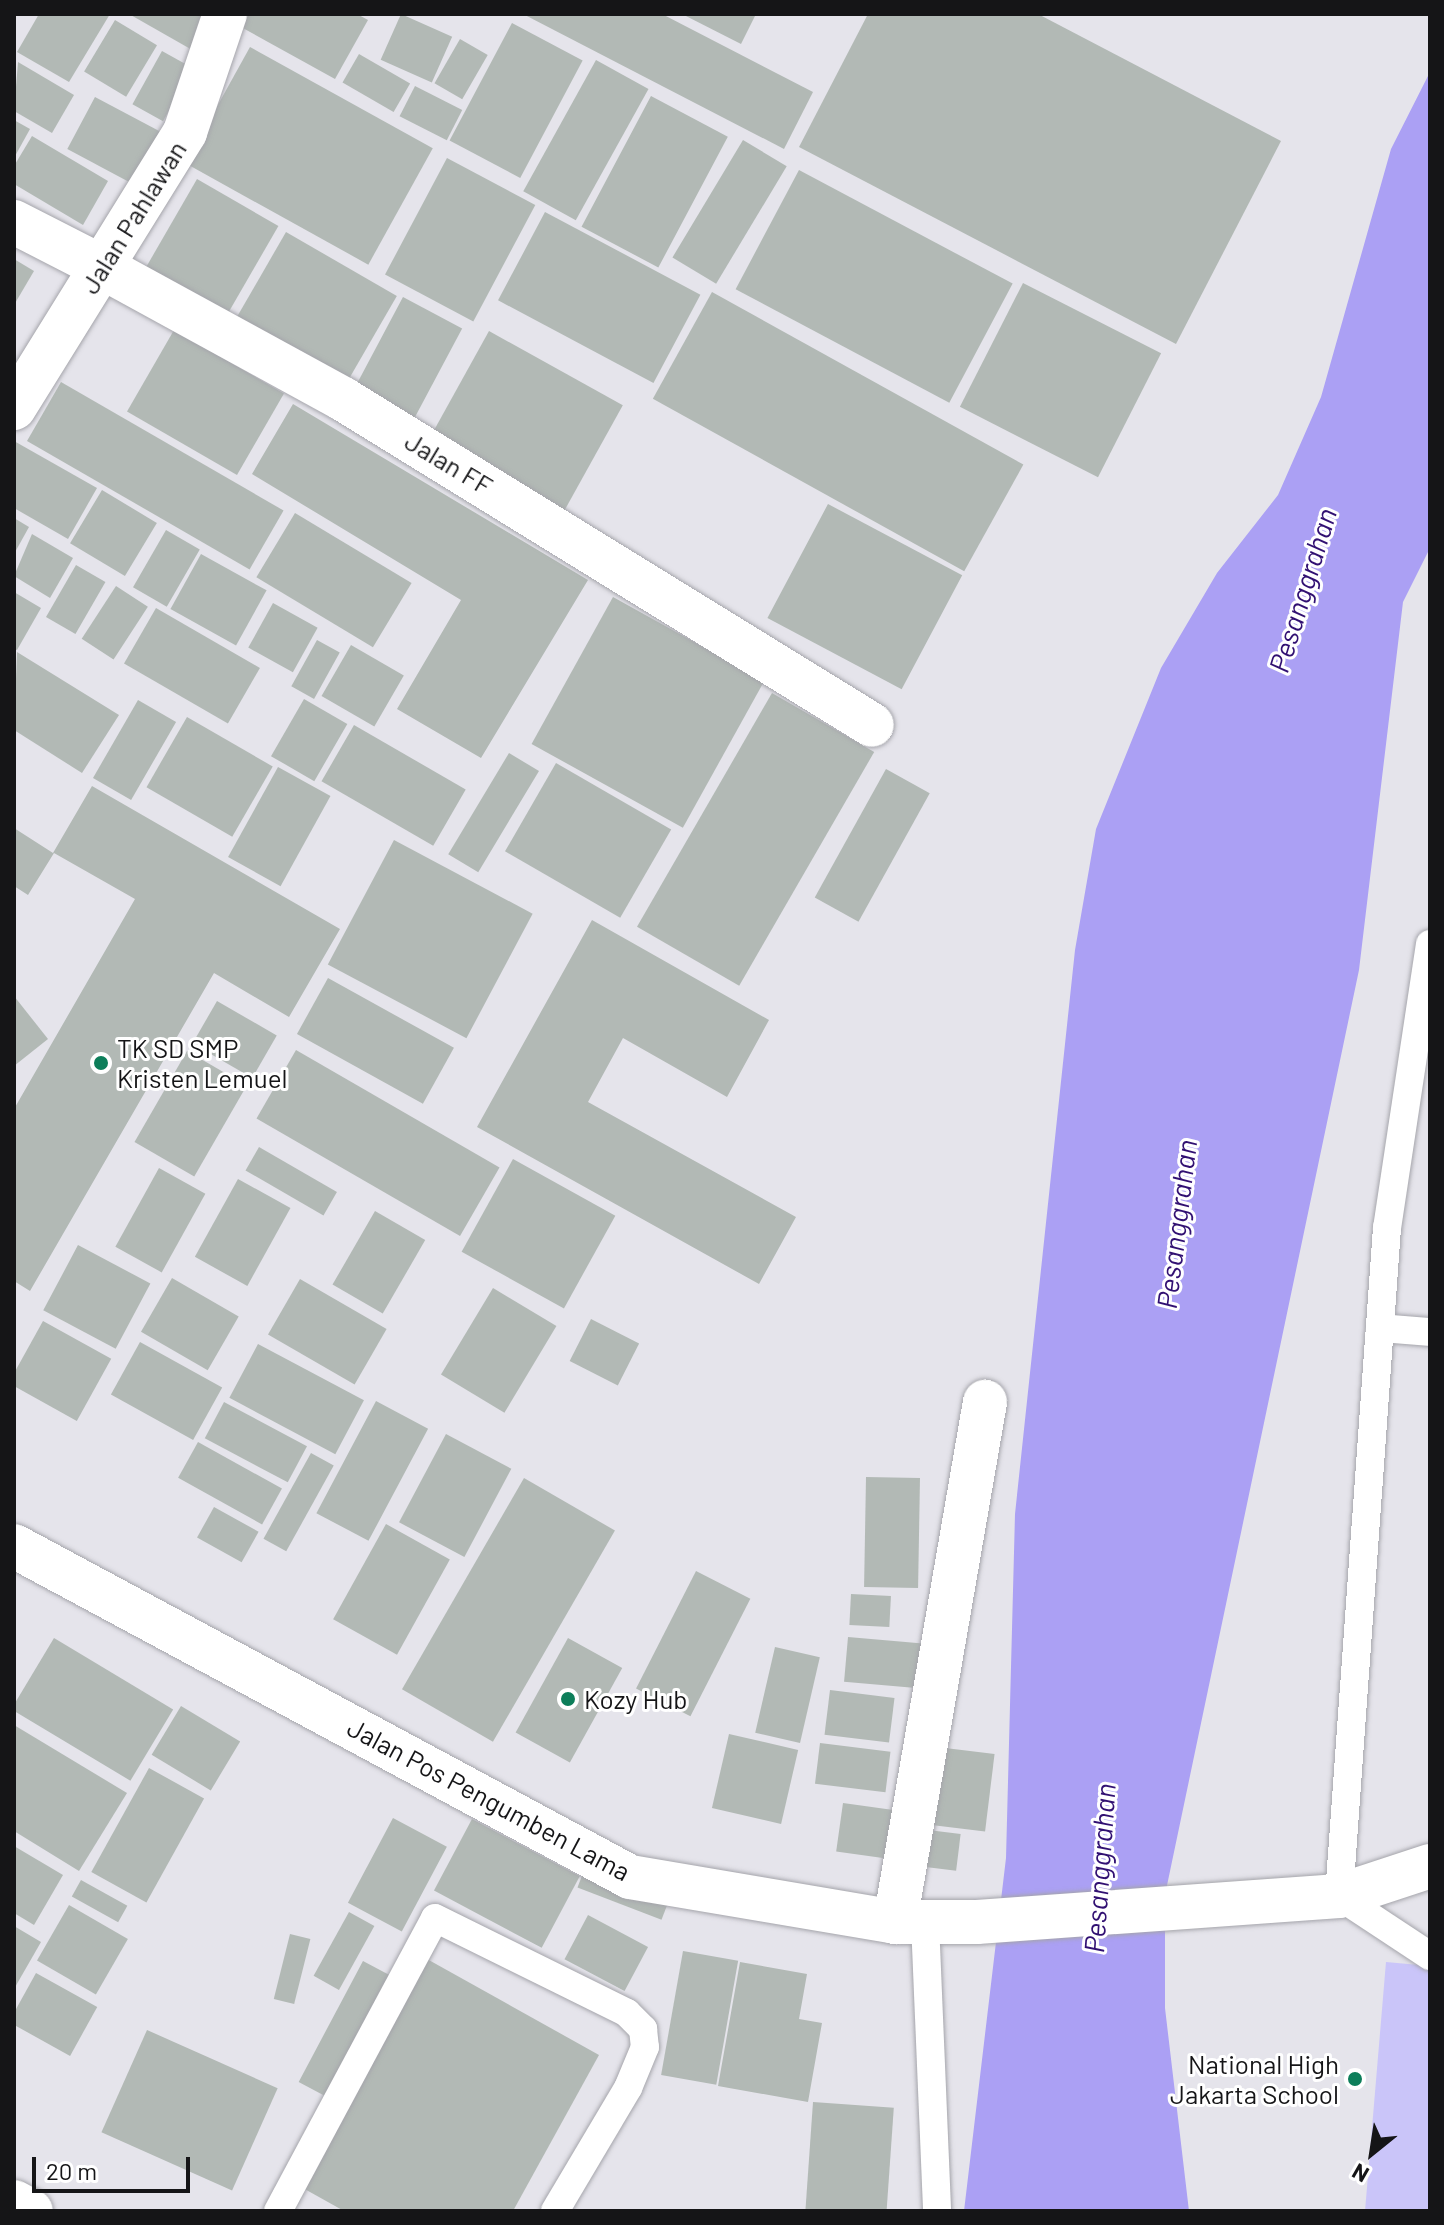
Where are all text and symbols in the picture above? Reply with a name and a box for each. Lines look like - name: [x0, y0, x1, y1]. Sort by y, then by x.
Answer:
- street label: Jalan Pahlawan: [74, 135, 192, 299]
- street label: Jalan FF: [400, 425, 498, 501]
- water label: Pesanggrahan: [1261, 504, 1343, 676]
- place label: TK SD SMP Kristen Lemuel: [117, 1032, 288, 1094]
- marker: TK SD SMP Kristen Lemuel: [92, 1054, 110, 1072]
- water label: Pesanggrahan: [1149, 1138, 1203, 1310]
- place label: Kozy Hub: [584, 1683, 688, 1715]
- marker: Kozy Hub: [559, 1690, 577, 1708]
- street label: Jalan Pos Pengumben Lama: [342, 1711, 636, 1887]
- water label: Pesanggrahan: [1076, 1782, 1122, 1954]
- place label: National High Jakarta School: [1170, 2048, 1339, 2110]
- marker: National High Jakarta School: [1346, 2070, 1364, 2088]
- north arrow: [1332, 2113, 1412, 2193]
- scale bar: [36, 2141, 194, 2191]
- text: 20 m: [46, 2156, 97, 2185]
- text: N: [1347, 2159, 1373, 2189]

